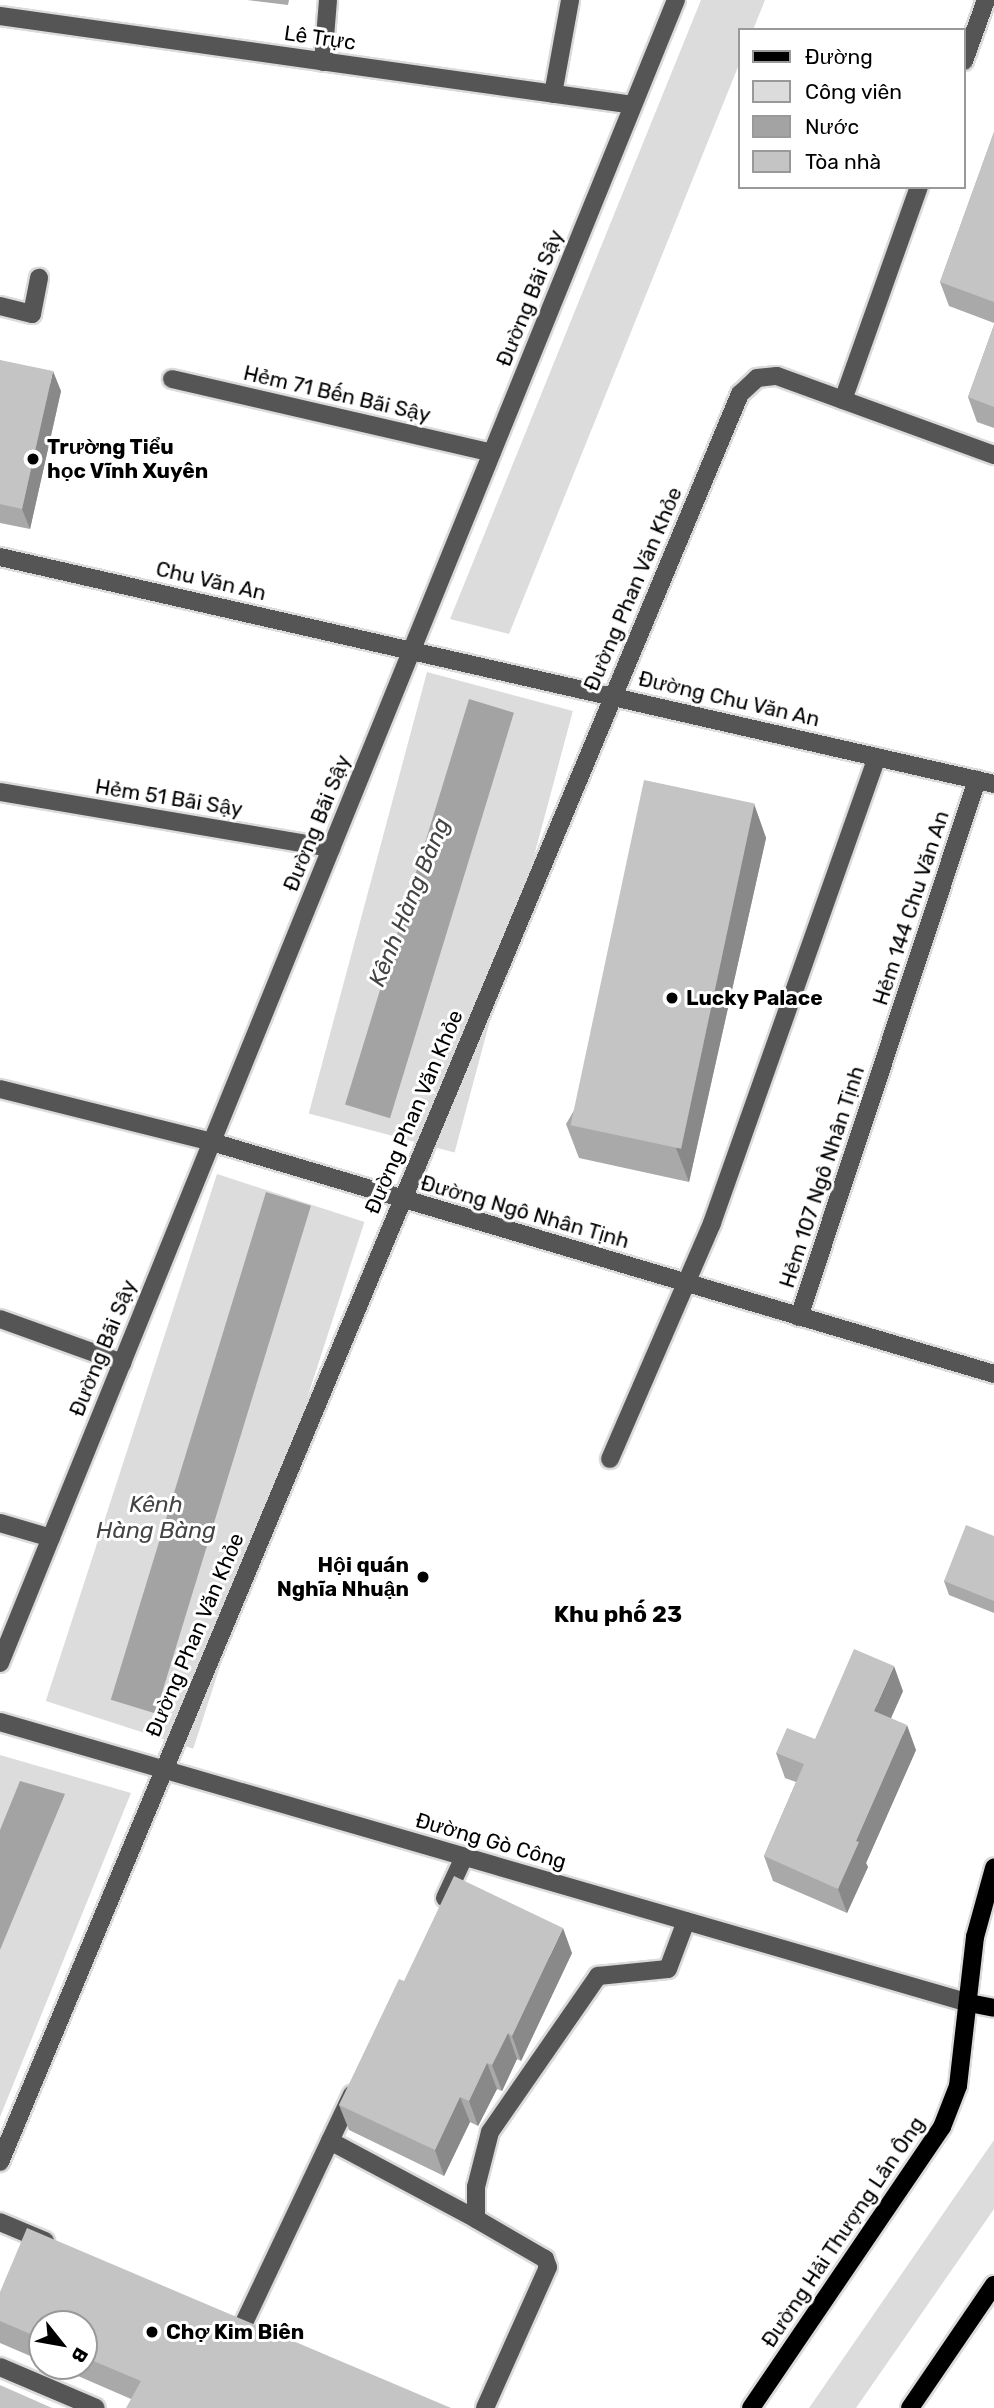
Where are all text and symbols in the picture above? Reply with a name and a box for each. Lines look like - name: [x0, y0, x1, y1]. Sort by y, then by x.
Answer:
- street label: Lê Trực: [282, 20, 358, 56]
- legend: [738, 28, 966, 189]
- text: Đường: [805, 44, 873, 69]
- text: Công viên: [805, 79, 902, 104]
- text: Nước: [805, 114, 859, 139]
- text: Tòa nhà: [805, 149, 881, 174]
- street label: Đường Bãi Sậy: [491, 226, 569, 370]
- street label: Hẻm 71 Bến Bãi Sậy: [241, 360, 433, 428]
- place label: Trường Tiểu học Vĩnh Xuyên: [47, 434, 209, 484]
- marker: Trường Tiểu học Vĩnh Xuyên: [25, 451, 41, 467]
- street label: Đường Phan Văn Khỏe: [579, 483, 687, 695]
- street label: Chu Văn An: [153, 556, 269, 606]
- street label: Đường Chu Văn An: [635, 666, 823, 732]
- street label: Đường Bãi Sậy: [278, 751, 356, 895]
- street label: Hẻm 51 Bãi Sậy: [93, 774, 245, 822]
- street label: Hẻm 144 Chu Văn An: [867, 807, 955, 1009]
- water label: Kênh Hàng Bàng: [363, 814, 455, 990]
- place label: Lucky Palace: [686, 985, 823, 1011]
- marker: Lucky Palace: [664, 990, 680, 1006]
- street label: Đường Phan Văn Khỏe: [360, 1006, 468, 1218]
- street label: Hẻm 107 Ngô Nhân Tịnh: [774, 1063, 870, 1291]
- street label: Đường Ngô Nhân Tịnh: [418, 1170, 632, 1254]
- street label: Đường Bãi Sậy: [64, 1276, 142, 1420]
- water label: Kênh Hàng Bàng: [96, 1490, 216, 1544]
- street label: Đường Phan Văn Khỏe: [141, 1529, 249, 1741]
- place label: Hội quán Nghĩa Nhuận: [277, 1552, 409, 1602]
- marker: Hội quán Nghĩa Nhuận: [415, 1569, 431, 1585]
- district label: Khu phố 23: [554, 1600, 682, 1628]
- street label: Đường Gò Công: [413, 1807, 569, 1875]
- street label: Đường Hải Thượng Lãn Ông: [756, 2112, 930, 2352]
- north arrow: [28, 2310, 98, 2380]
- place label: Chợ Kim Biên: [166, 2319, 304, 2345]
- marker: Chợ Kim Biên: [144, 2324, 160, 2340]
- text: B: [66, 2343, 93, 2367]

